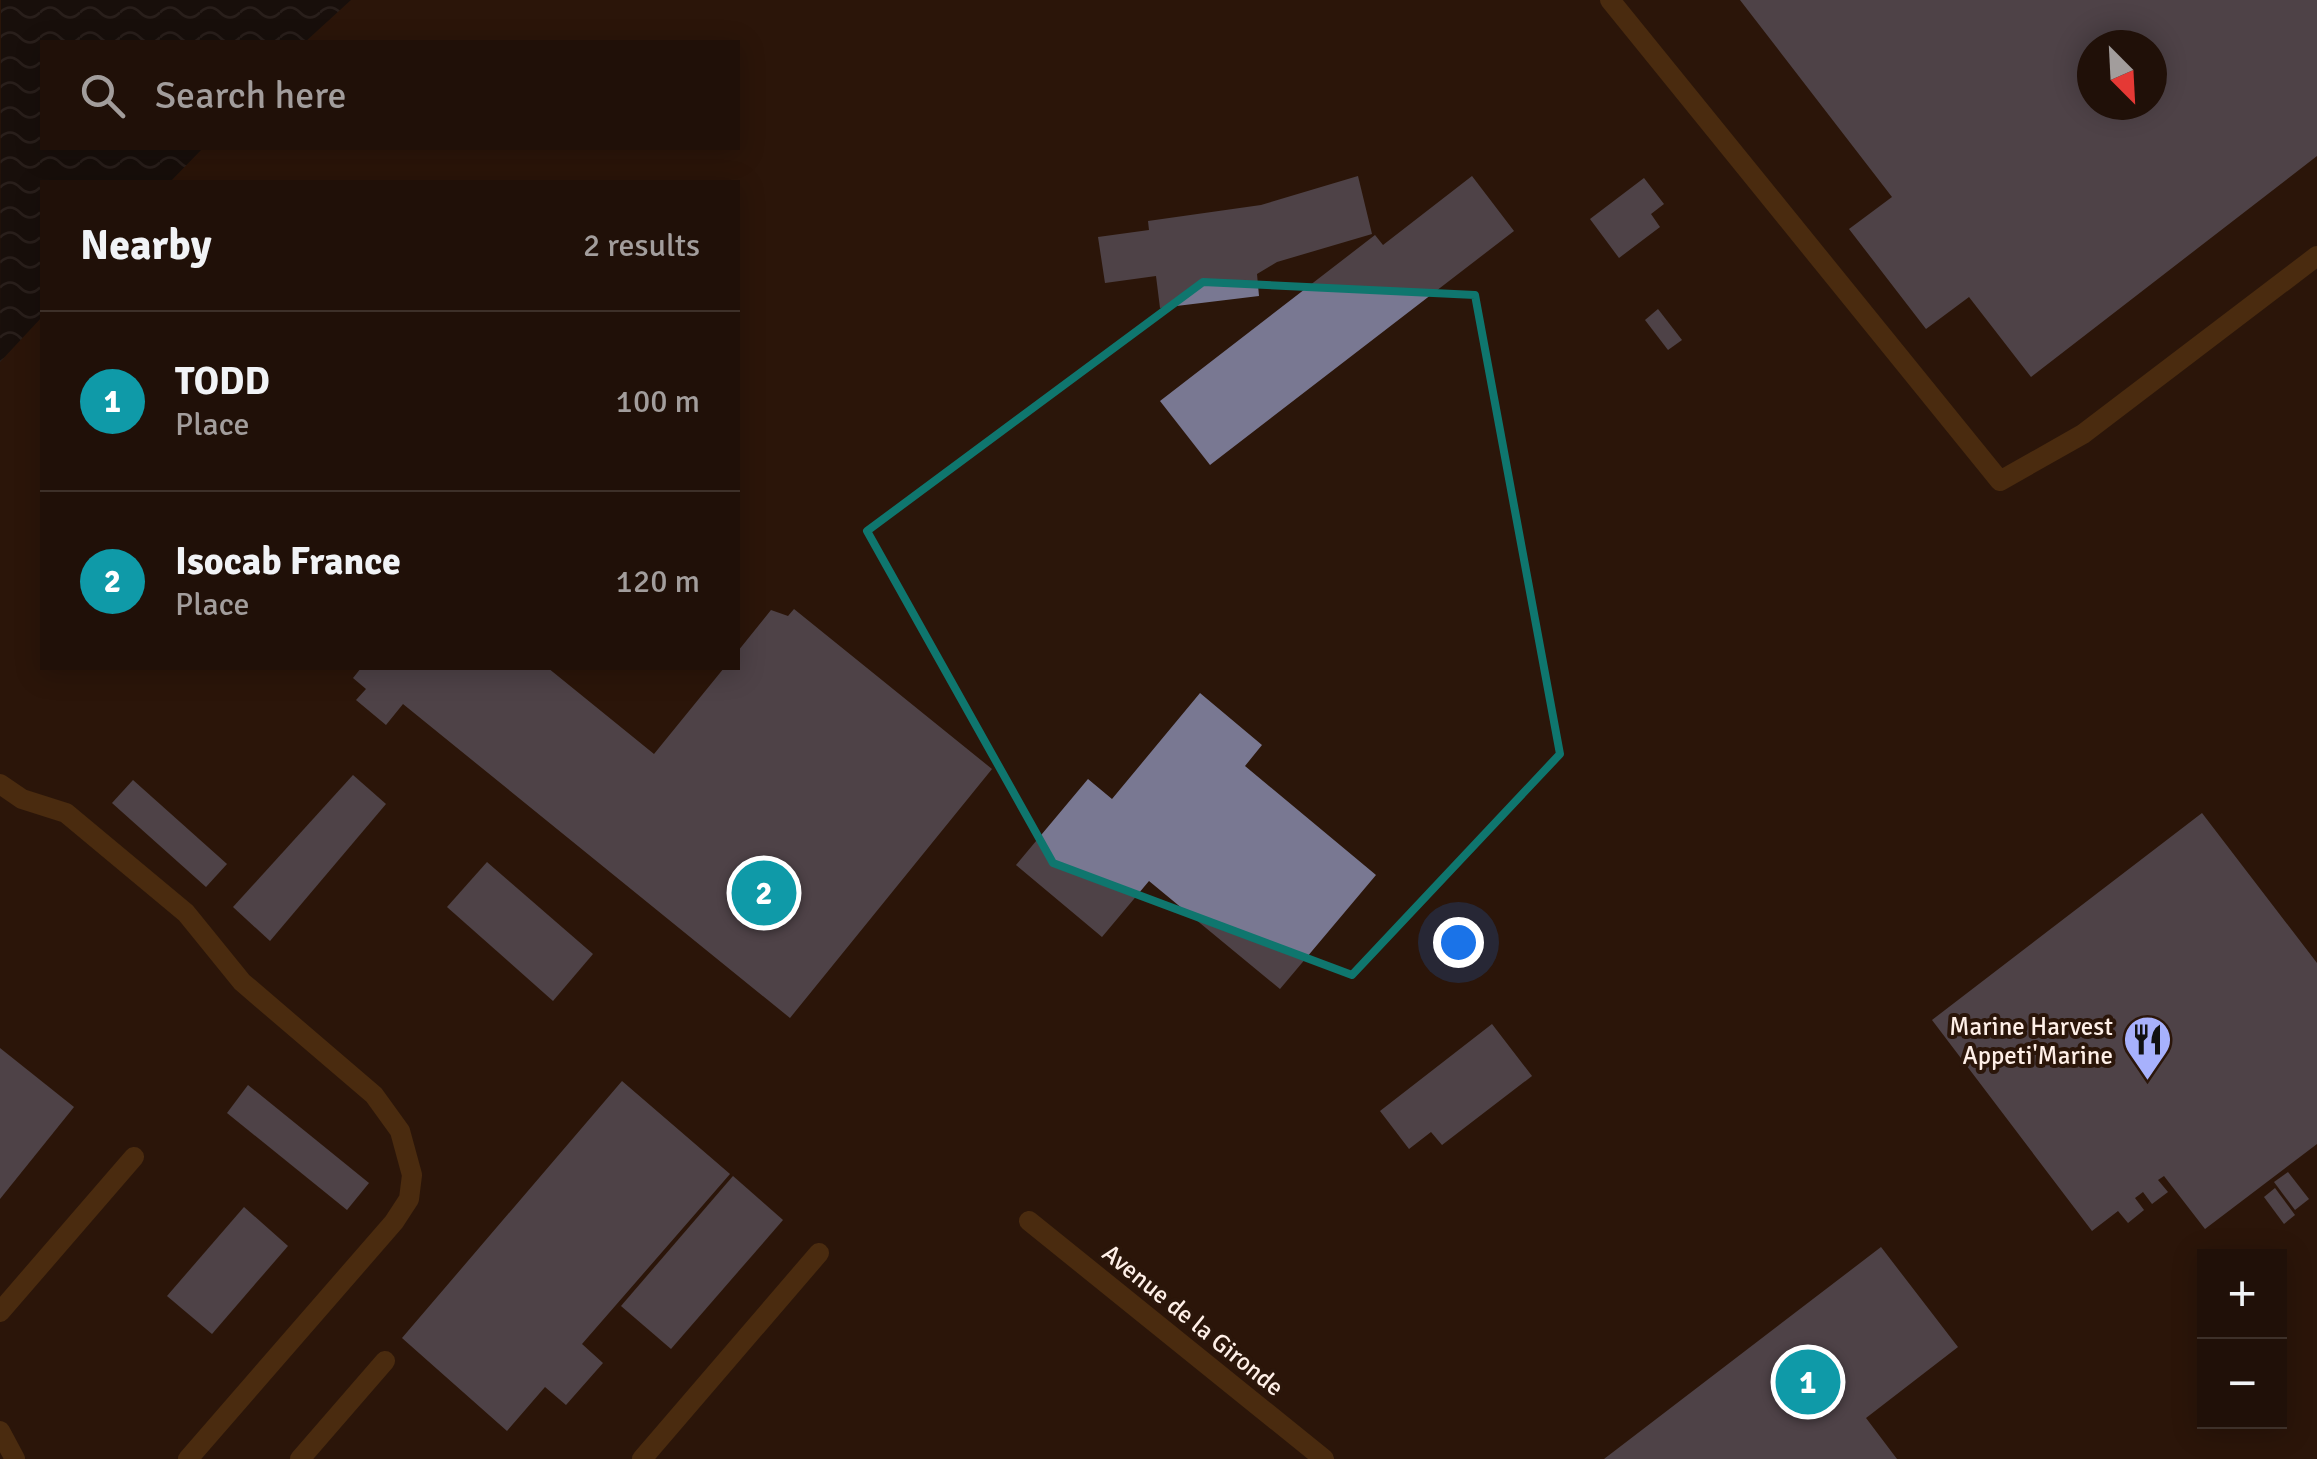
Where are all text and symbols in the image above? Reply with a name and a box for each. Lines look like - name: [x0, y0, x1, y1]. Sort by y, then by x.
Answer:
- north arrow: [2077, 30, 2167, 120]
- search box: [40, 40, 740, 150]
- icon: search: [75, 68, 130, 123]
- text: Search here: [155, 72, 347, 119]
- text: Nearby: [80, 220, 212, 271]
- text: 2 results: [583, 226, 700, 265]
- text: TODD: [175, 358, 270, 405]
- text: 1: [104, 382, 121, 421]
- text: 100 m: [616, 382, 700, 421]
- text: Place: [175, 405, 250, 444]
- text: Isocab France: [175, 538, 401, 585]
- text: 2: [104, 562, 121, 601]
- text: 120 m: [616, 562, 700, 601]
- text: Place: [175, 585, 250, 624]
- pin: 2: [732, 856, 796, 930]
- your location: [1433, 917, 1484, 968]
- place label: Marine Harvest Appeti'Marine: [1949, 1011, 2113, 1071]
- restaurant icon: Marine Harvest Appeti'Marine: [2122, 1014, 2174, 1082]
- street label: Avenue de la Gironde: [1096, 1237, 1290, 1403]
- map controls: [2197, 1249, 2287, 1429]
- button: +: [2197, 1249, 2287, 1339]
- button: −: [2197, 1339, 2287, 1429]
- pin: 1: [1776, 1344, 1840, 1420]

